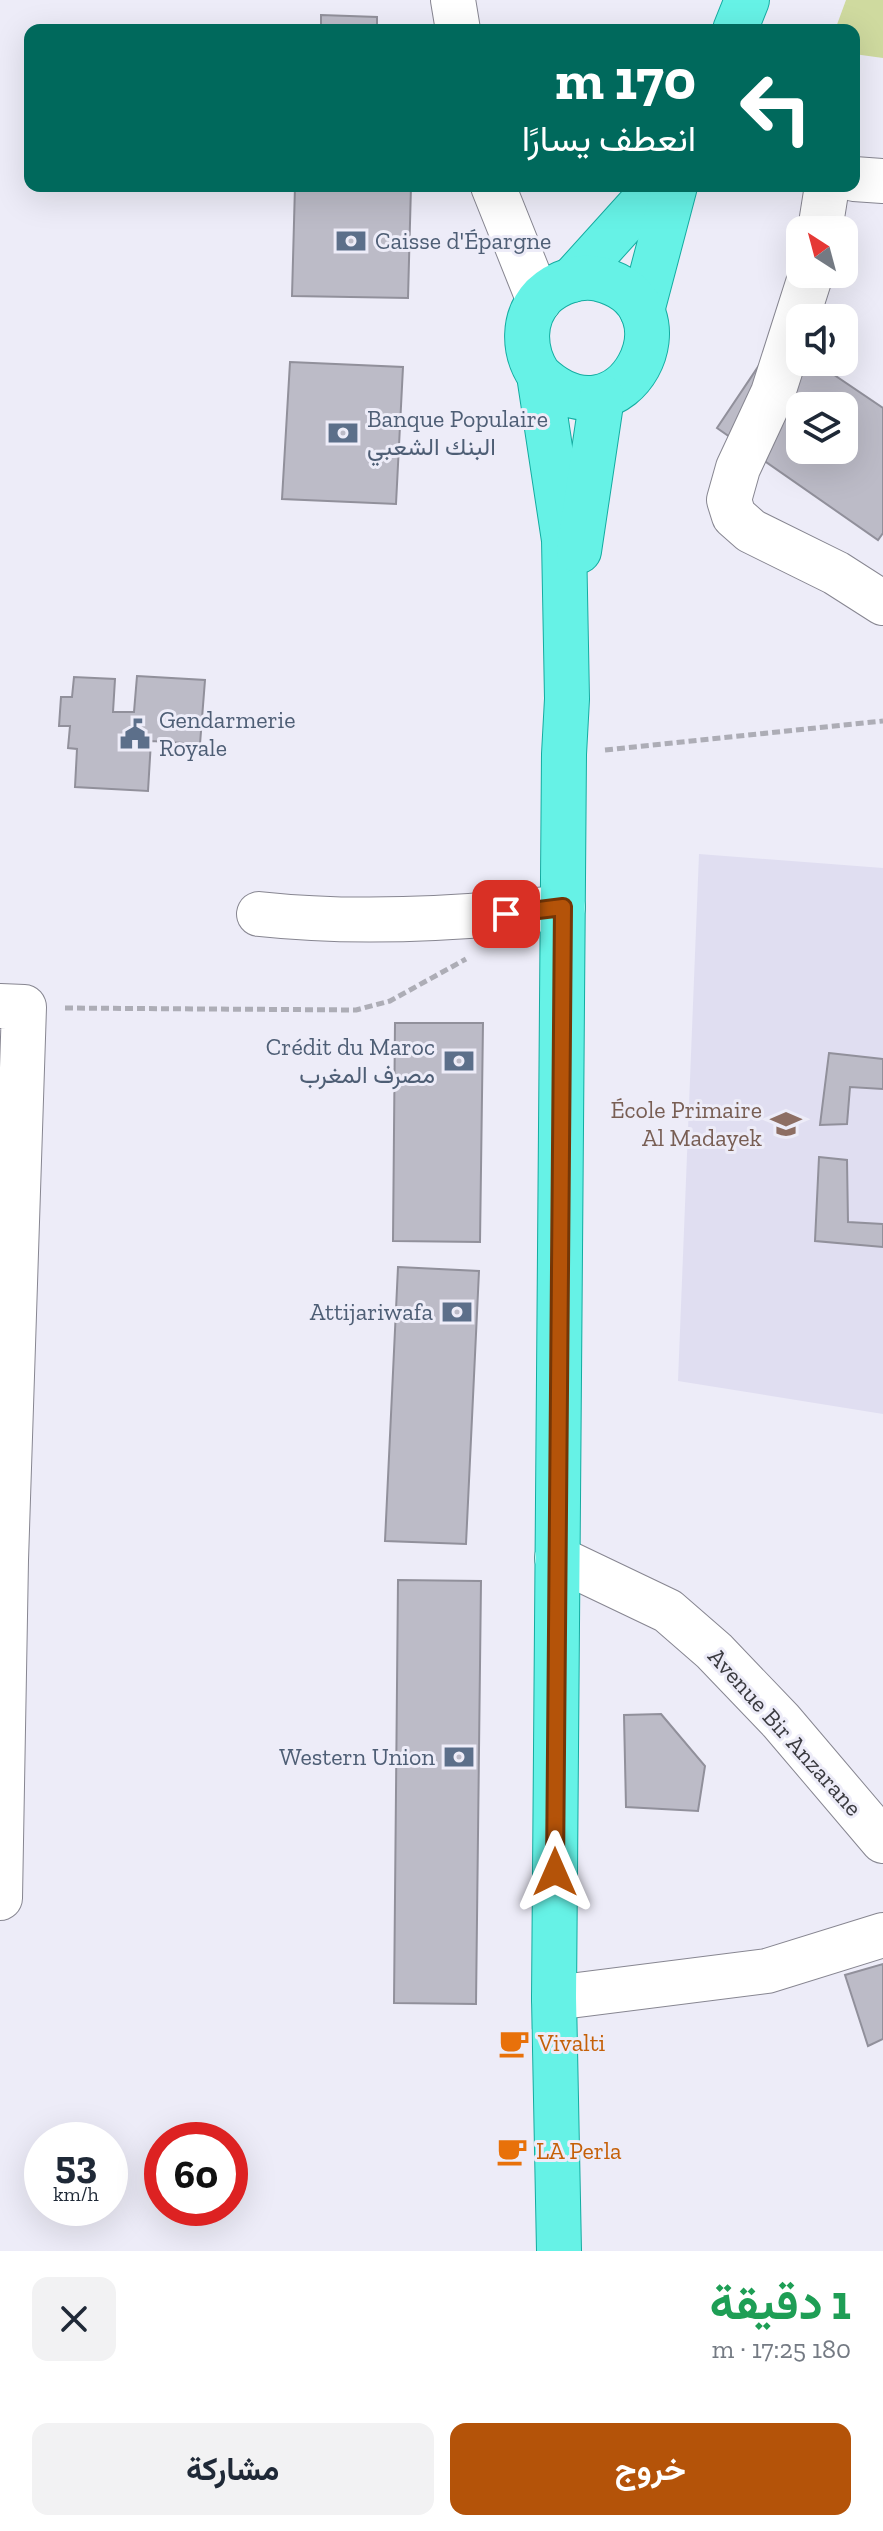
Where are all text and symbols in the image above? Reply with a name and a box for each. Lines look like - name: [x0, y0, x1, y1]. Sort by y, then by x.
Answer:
- text: 170 m: [555, 46, 696, 113]
- icon: left: [724, 56, 828, 160]
- text: انعطف يسارًا: [522, 117, 696, 160]
- north arrow: [786, 216, 858, 288]
- map controls: [786, 216, 858, 464]
- bank icon: Caisse d'Épargne: [334, 224, 368, 258]
- place label: Caisse d'Épargne: [375, 226, 551, 255]
- button: sound: [786, 304, 858, 376]
- button: layers: [786, 392, 858, 464]
- place label: Banque Populaire البنك الشعبي: [367, 404, 548, 466]
- bank icon: Banque Populaire البنك الشعبي: [326, 416, 360, 450]
- place label: Gendarmerie Royale: [159, 705, 296, 762]
- public building icon: Gendarmerie Royale: [118, 717, 152, 751]
- pin: [472, 880, 540, 948]
- icon: arrive: [484, 892, 528, 936]
- place label: Crédit du Maroc مصرف المغرب: [266, 1032, 435, 1090]
- bank icon: Crédit du Maroc مصرف المغرب: [442, 1044, 476, 1078]
- place label: École Primaire Al Madayek: [610, 1095, 763, 1152]
- school or university icon: École Primaire Al Madayek: [769, 1107, 803, 1141]
- bank icon: Attijariwafa: [440, 1295, 474, 1329]
- place label: Attijariwafa: [310, 1297, 433, 1326]
- street label: Avenue Bir Anzarane: [702, 1642, 868, 1822]
- bank icon: Western Union: [442, 1740, 476, 1774]
- place label: Western Union: [279, 1742, 435, 1771]
- position arrow: [513, 1830, 597, 1914]
- cafe icon: Vivalti: [497, 2026, 531, 2060]
- place label: Vivalti: [537, 2028, 606, 2057]
- speed limit sign: 60: [144, 2122, 248, 2226]
- cafe icon: LA Perla: [495, 2134, 529, 2168]
- place label: LA Perla: [536, 2136, 622, 2165]
- text: 53: [55, 2140, 97, 2188]
- text: km/h: [53, 2182, 99, 2206]
- text: 1 دقيقة: [709, 2274, 851, 2331]
- button: close: [32, 2277, 116, 2361]
- text: 180 m · 17:25: [712, 2333, 851, 2365]
- button: مشاركة: [32, 2423, 434, 2515]
- button: خروج: [450, 2423, 851, 2515]

